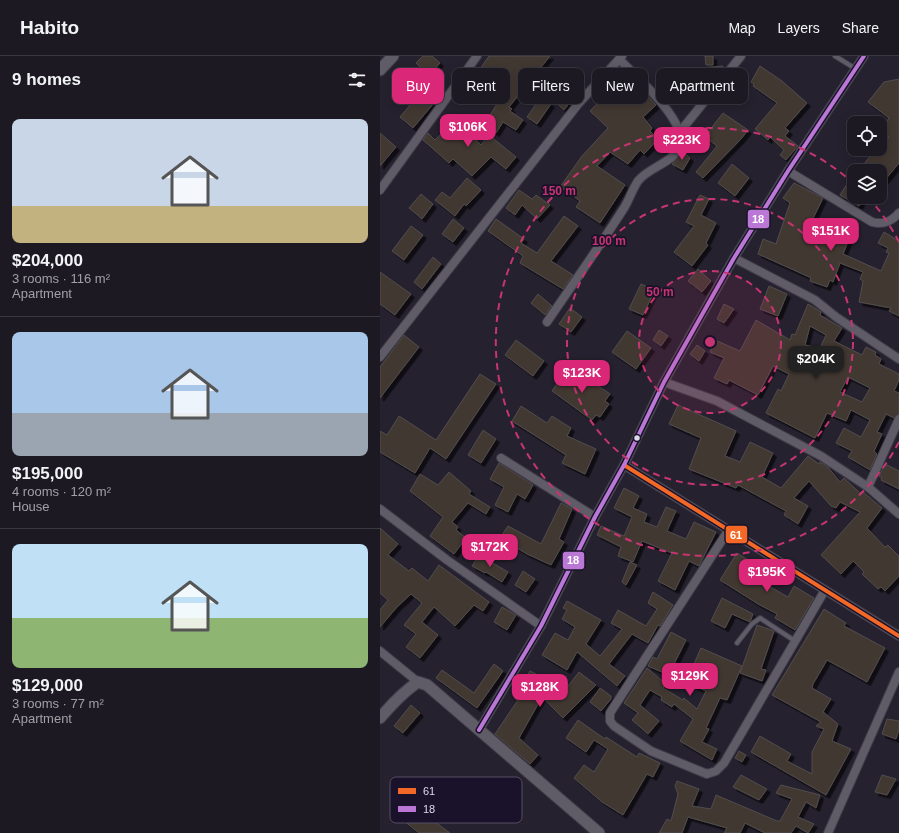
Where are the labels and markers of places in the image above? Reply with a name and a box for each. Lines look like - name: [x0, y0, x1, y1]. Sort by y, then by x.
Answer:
- pin: $106K: [440, 114, 496, 148]
- pin: $223K: [654, 127, 710, 161]
- pin: $151K: [803, 218, 859, 252]
- centre of rings: [703, 335, 717, 349]
- pin: $204K: [788, 346, 844, 380]
- pin: $123K: [554, 360, 610, 394]
- unlabelled marker: [632, 433, 642, 443]
- pin: $172K: [462, 534, 518, 568]
- pin: $195K: [739, 559, 795, 593]
- pin: $129K: [662, 663, 718, 697]
- pin: $128K: [512, 674, 568, 708]

